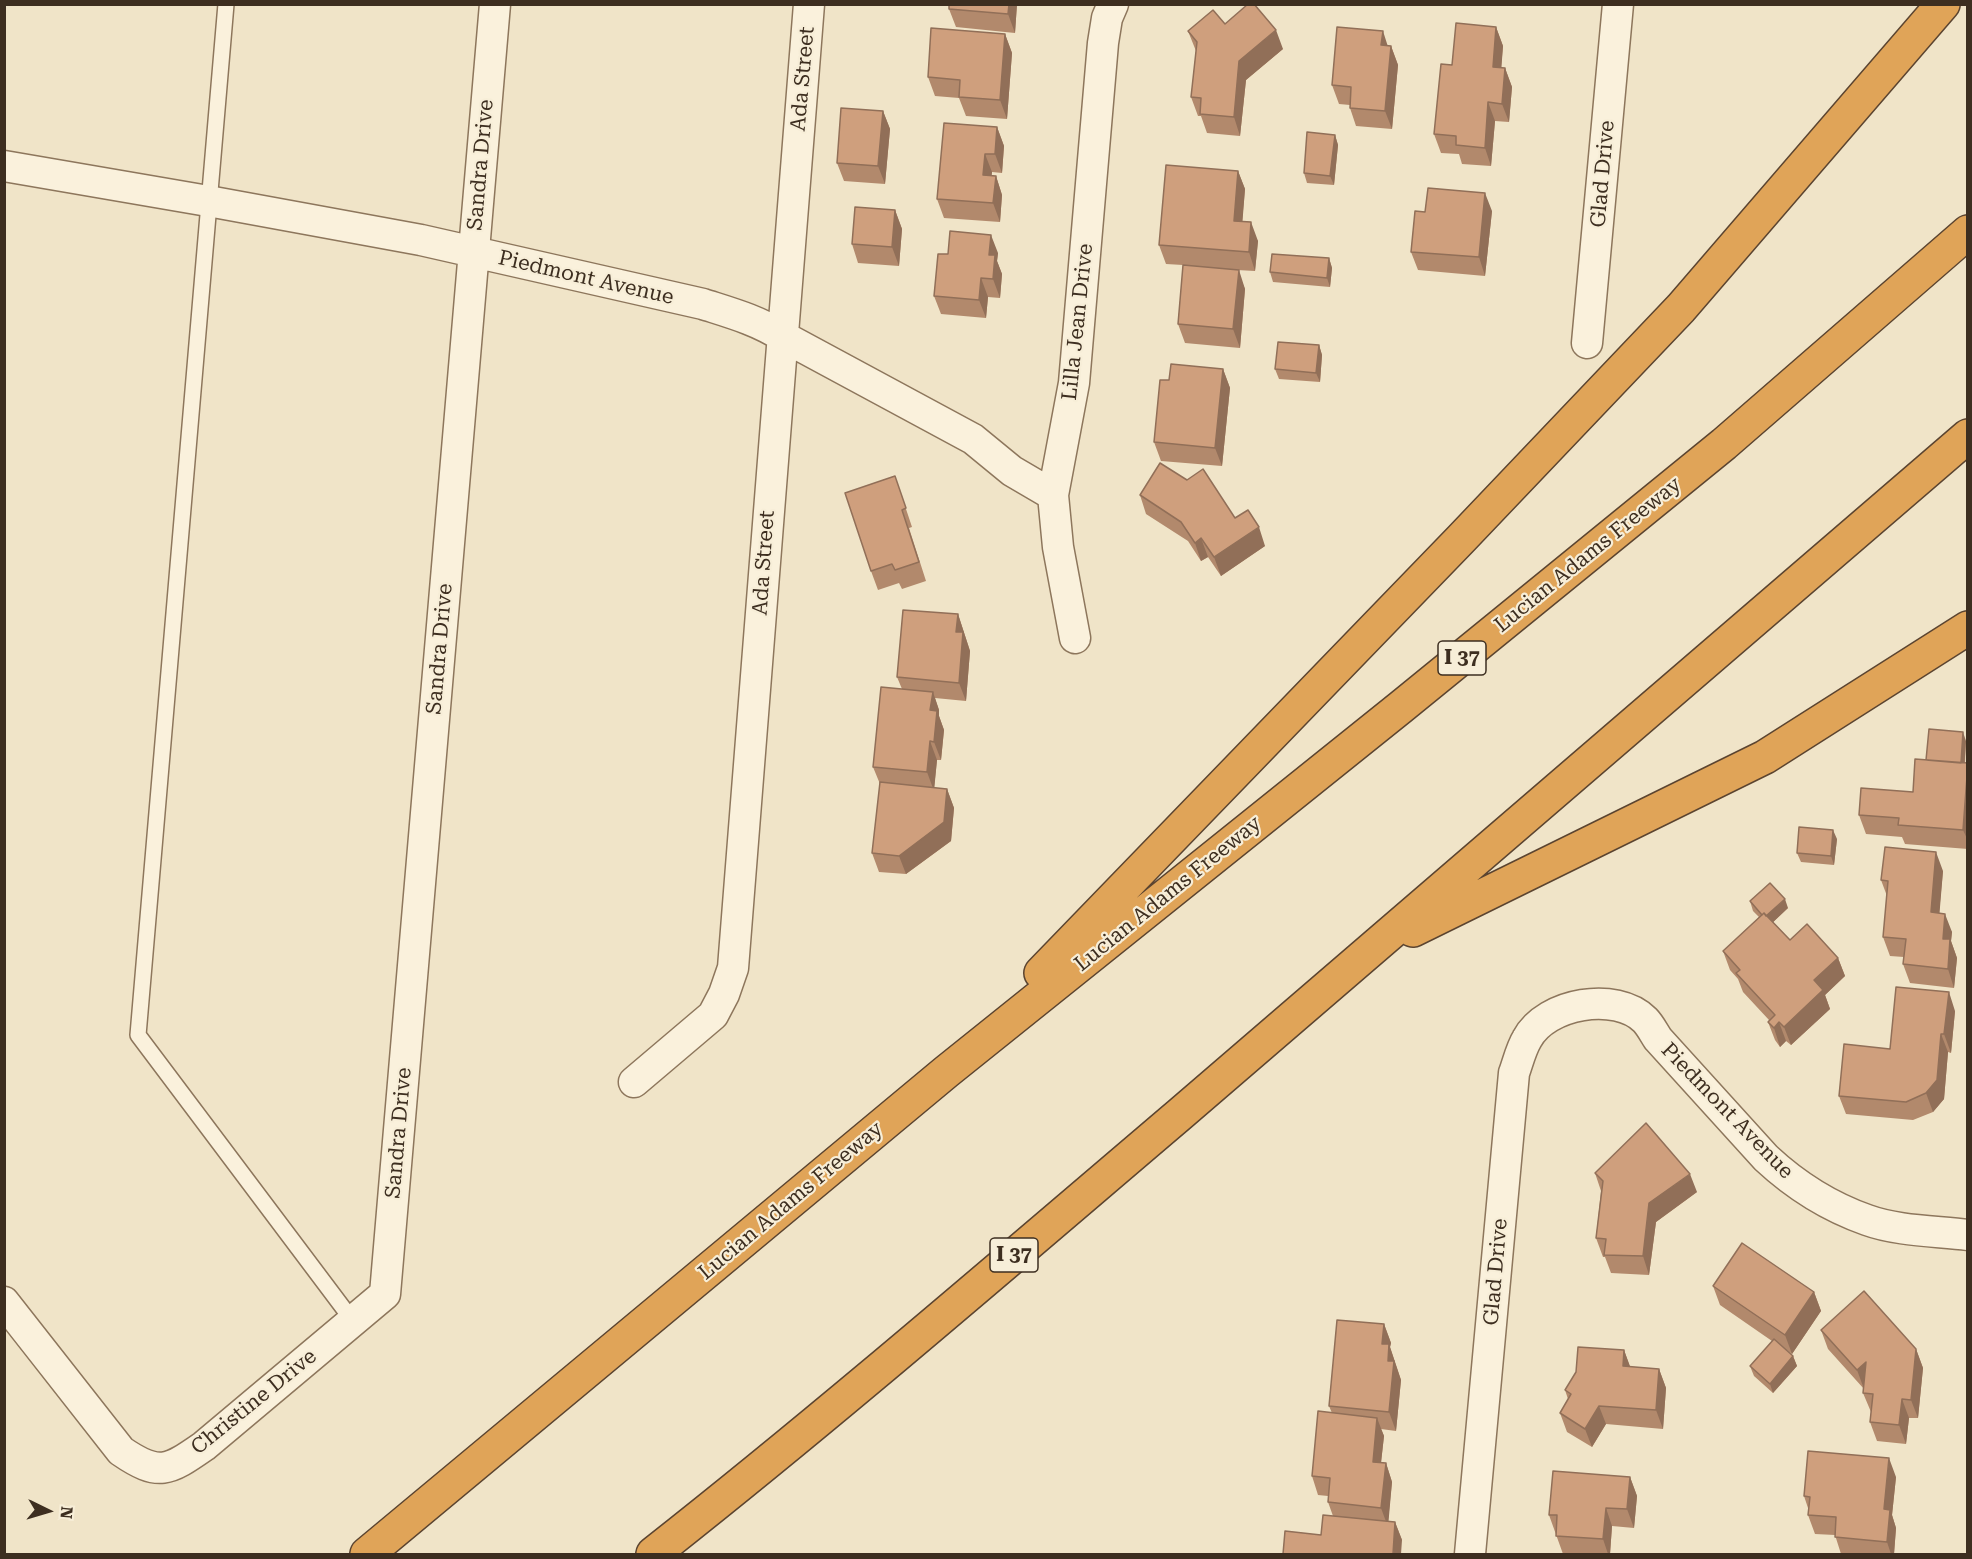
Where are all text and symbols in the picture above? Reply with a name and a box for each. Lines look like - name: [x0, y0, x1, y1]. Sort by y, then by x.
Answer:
- street label: Ada Street: [786, 26, 820, 132]
- street label: Sandra Drive: [463, 98, 499, 232]
- street label: Glad Drive: [1586, 119, 1620, 229]
- street label: Lilla Jean Drive: [1057, 242, 1099, 402]
- street label: Piedmont Avenue: [496, 246, 676, 310]
- street label: Lucian Adams Freeway: [1490, 472, 1686, 638]
- street label: Ada Street: [748, 510, 780, 616]
- street label: Sandra Drive: [422, 582, 458, 716]
- road number: I 37: [1438, 641, 1486, 675]
- street label: Lucian Adams Freeway: [1070, 811, 1266, 977]
- street label: Piedmont Avenue: [1656, 1038, 1798, 1184]
- street label: Sandra Drive: [381, 1066, 417, 1200]
- street label: Lucian Adams Freeway: [694, 1117, 888, 1285]
- street label: Glad Drive: [1479, 1217, 1513, 1327]
- road number: I 37: [990, 1238, 1038, 1272]
- street label: Christine Drive: [186, 1344, 322, 1460]
- north arrow: [18, 1481, 78, 1541]
- text: N: [56, 1506, 76, 1520]

